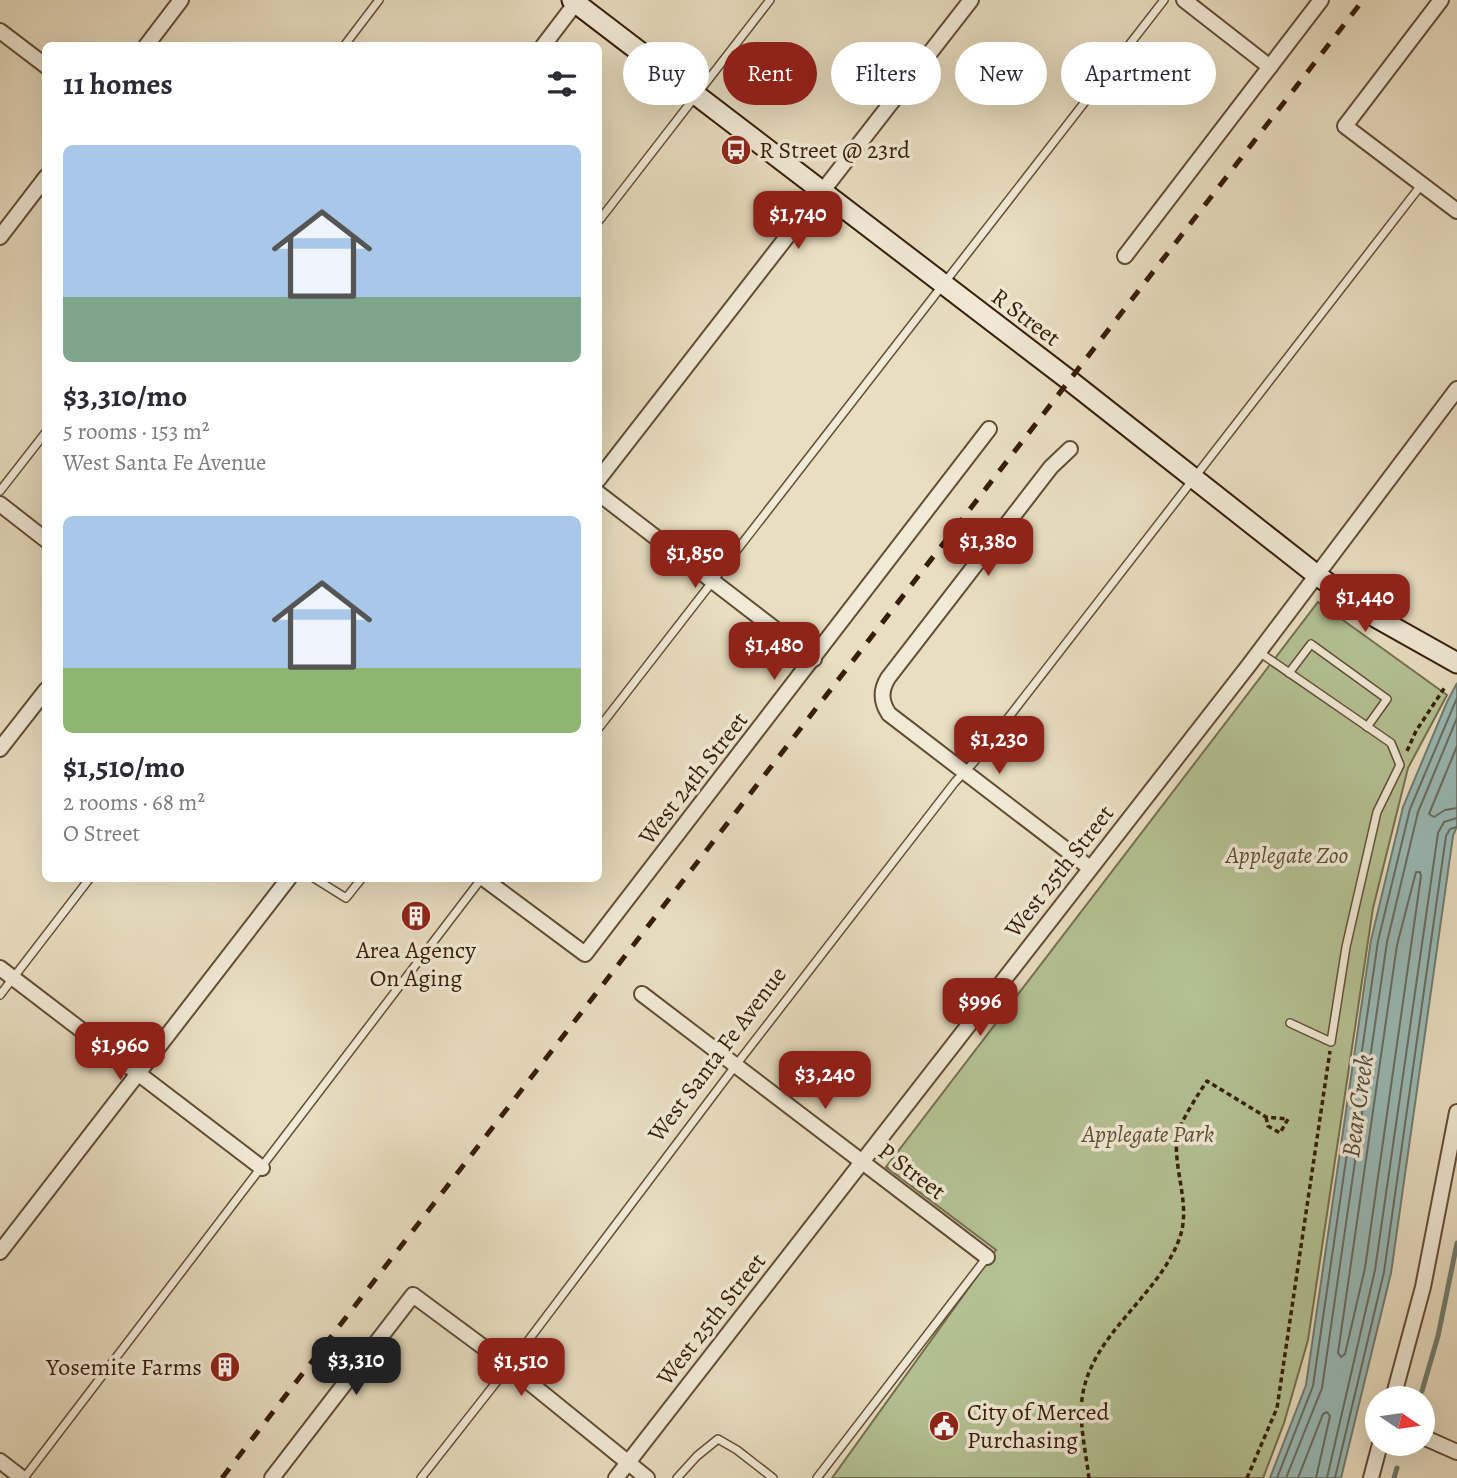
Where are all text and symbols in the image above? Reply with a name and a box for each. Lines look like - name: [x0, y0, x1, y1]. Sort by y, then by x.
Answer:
- chip: Buy: [623, 42, 709, 105]
- chip: Rent: [723, 42, 817, 105]
- chip: Filters: [831, 42, 941, 105]
- chip: New: [955, 42, 1047, 105]
- chip: Apartment: [1061, 42, 1216, 105]
- text: 11 homes: [63, 64, 173, 104]
- icon: filters: [543, 65, 581, 103]
- bus stop icon: R Street @ 23rd: [719, 133, 753, 167]
- place label: R Street @ 23rd: [759, 134, 910, 166]
- icon: home: [259, 191, 385, 317]
- pin: $1,740: [741, 191, 855, 251]
- text: $1,740: [769, 198, 827, 229]
- street label: R Street: [985, 281, 1067, 353]
- text: $3,310/mo: [63, 376, 187, 416]
- text: 5 rooms · 153 m²: [63, 416, 210, 447]
- text: West Santa Fe Avenue: [63, 447, 266, 478]
- pin: $1,380: [931, 518, 1045, 578]
- text: $1,380: [959, 525, 1017, 556]
- pin: $1,850: [638, 530, 752, 590]
- text: $1,850: [666, 537, 724, 568]
- icon: home: [259, 562, 385, 688]
- pin: $1,440: [1308, 574, 1422, 634]
- text: $1,440: [1336, 581, 1394, 612]
- pin: $1,480: [717, 622, 831, 682]
- text: $1,480: [745, 629, 803, 660]
- street label: West 24th Street: [630, 705, 755, 852]
- pin: $1,230: [942, 716, 1056, 776]
- text: $1,230: [970, 723, 1028, 754]
- text: $1,510/mo: [63, 747, 185, 787]
- text: 2 rooms · 68 m²: [63, 787, 205, 818]
- street label: West 25th Street: [997, 798, 1121, 945]
- text: O Street: [63, 818, 140, 849]
- park label: Applegate Zoo: [1224, 839, 1348, 871]
- building icon: Area Agency On Aging: [399, 899, 433, 933]
- place label: Area Agency On Aging: [355, 934, 476, 994]
- street label: West Santa Fe Avenue: [640, 960, 794, 1149]
- pin: $996: [939, 978, 1021, 1038]
- text: $996: [959, 985, 1001, 1016]
- pin: $1,960: [63, 1023, 177, 1082]
- text: $1,960: [91, 1029, 149, 1060]
- pin: $3,240: [768, 1052, 882, 1111]
- water label: Bear Creek: [1333, 1052, 1382, 1160]
- text: $3,240: [795, 1058, 855, 1089]
- park label: Applegate Park: [1080, 1118, 1214, 1150]
- street label: P Street: [872, 1135, 952, 1207]
- street label: West 25th Street: [649, 1246, 773, 1393]
- pin: $3,310: [299, 1338, 413, 1397]
- pin: $1,510: [464, 1338, 578, 1398]
- text: $3,310: [328, 1344, 384, 1375]
- text: $1,510: [494, 1345, 548, 1376]
- building icon: Yosemite Farms: [208, 1350, 242, 1384]
- place label: Yosemite Farms: [45, 1351, 202, 1383]
- north arrow: [1365, 1386, 1435, 1456]
- map controls: [1365, 1386, 1435, 1456]
- place label: City of Merced Purchasing: [967, 1396, 1109, 1456]
- public building icon: City of Merced Purchasing: [927, 1409, 961, 1443]

